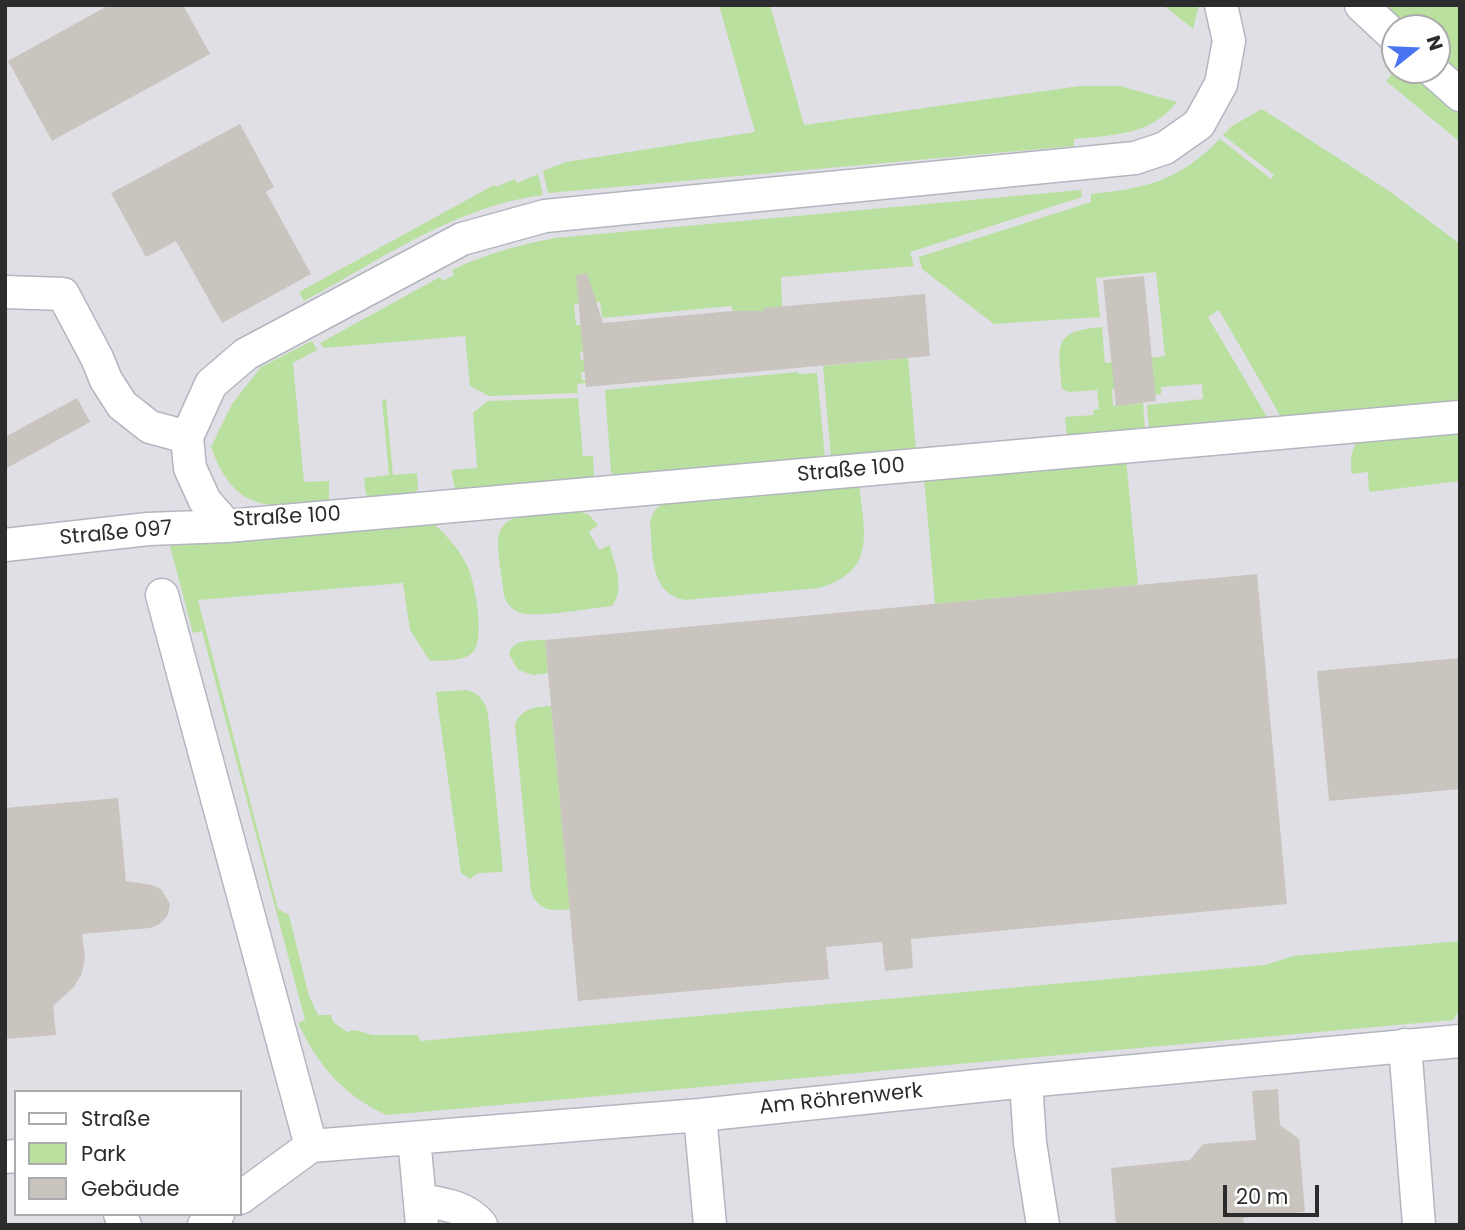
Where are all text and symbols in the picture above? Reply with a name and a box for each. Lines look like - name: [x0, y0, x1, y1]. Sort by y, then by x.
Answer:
- north arrow: [1381, 14, 1451, 84]
- text: N: [1419, 32, 1450, 54]
- street label: Straße 100: [796, 454, 906, 488]
- street label: Straße 100: [232, 503, 342, 533]
- street label: Straße 097: [59, 517, 173, 551]
- street label: Am Röhrenwerk: [758, 1079, 924, 1121]
- legend: [14, 1090, 242, 1216]
- text: Straße: [81, 1104, 150, 1133]
- text: Park: [81, 1139, 126, 1168]
- scale bar: [1227, 1170, 1323, 1214]
- text: Gebäude: [81, 1174, 179, 1203]
- text: 20 m: [1236, 1182, 1289, 1211]

